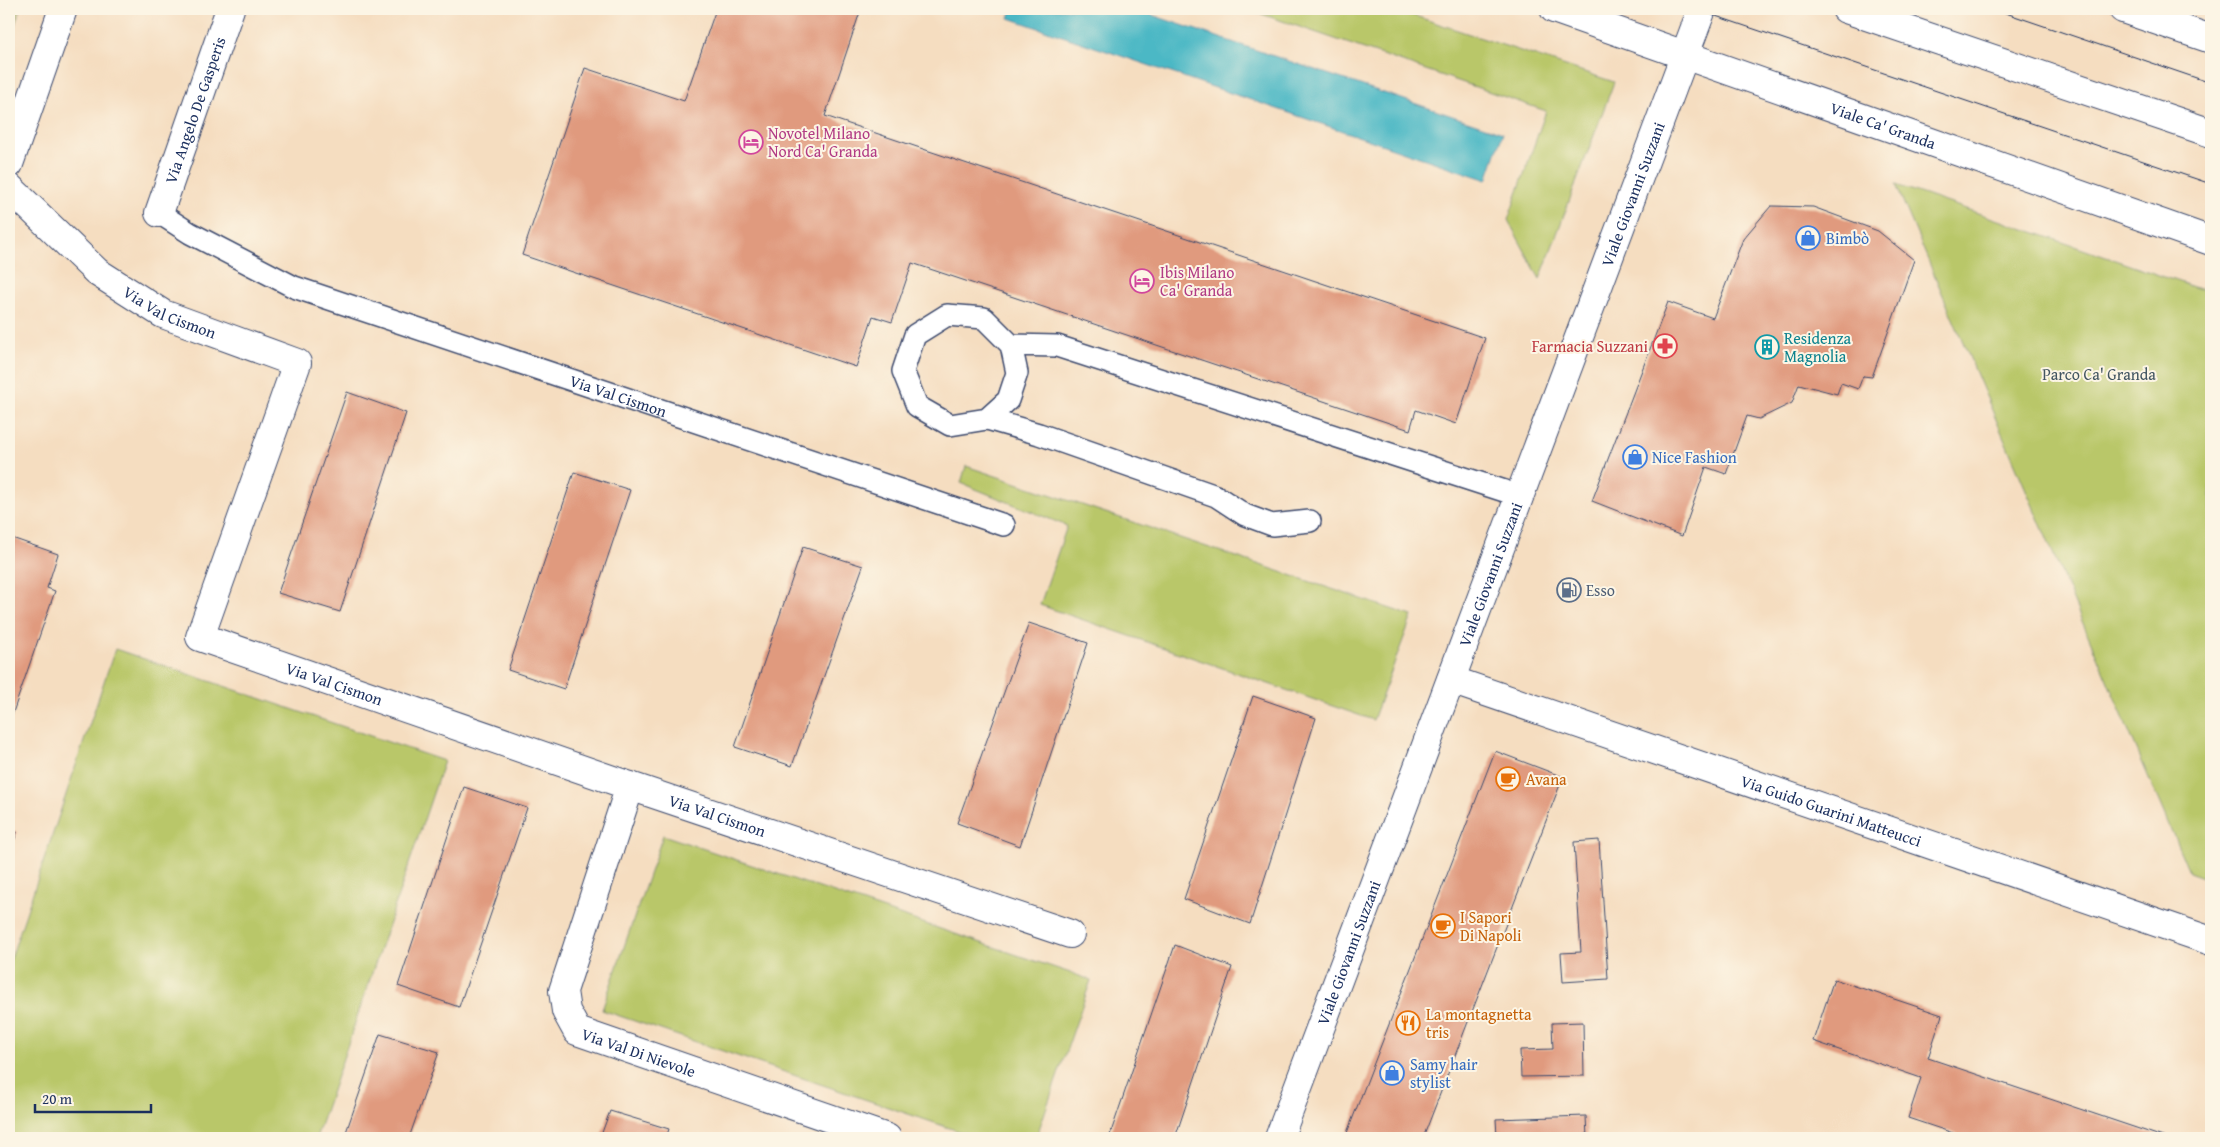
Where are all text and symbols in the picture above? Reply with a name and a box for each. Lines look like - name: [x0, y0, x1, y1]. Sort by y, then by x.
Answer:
- street label: Via Angelo De Gasperis: [158, 33, 232, 187]
- street label: Viale Ca' Granda: [1827, 95, 1940, 155]
- street label: Viale Giovanni Suzzani: [1595, 118, 1671, 270]
- place label: Novotel Milano Nord Ca' Granda: [768, 121, 878, 163]
- hotel icon: Novotel Milano Nord Ca' Granda: [738, 129, 764, 155]
- shop icon: Bimbò: [1795, 225, 1821, 251]
- place label: Bimbò: [1826, 226, 1869, 250]
- place label: Ibis Milano Ca' Granda: [1160, 260, 1234, 302]
- hotel icon: Ibis Milano Ca' Granda: [1129, 268, 1155, 294]
- street label: Via Val Cismon: [119, 280, 220, 344]
- place label: Residenza Magnolia: [1784, 326, 1852, 368]
- pharmacy icon: Farmacia Suzzani: [1652, 333, 1678, 359]
- place label: Farmacia Suzzani: [1532, 334, 1649, 358]
- building icon: Residenza Magnolia: [1754, 334, 1780, 360]
- park label: Parco Ca' Granda: [2042, 362, 2156, 386]
- street label: Via Val Cismon: [566, 368, 670, 423]
- shop icon: Nice Fashion: [1622, 444, 1648, 470]
- place label: Nice Fashion: [1652, 445, 1737, 469]
- street label: Viale Giovanni Suzzani: [1452, 498, 1528, 650]
- fuel station icon: Esso: [1556, 577, 1582, 603]
- place label: Esso: [1586, 578, 1615, 602]
- street label: Via Val Cismon: [283, 656, 386, 711]
- cafe icon: Avana: [1495, 766, 1521, 792]
- place label: Avana: [1526, 767, 1567, 791]
- street label: Via Guido Guarini Matteucci: [1738, 768, 1925, 853]
- street label: Via Val Cismon: [666, 788, 769, 843]
- street label: Viale Giovanni Suzzani: [1310, 876, 1387, 1028]
- place label: I Sapori Di Napoli: [1460, 905, 1522, 947]
- cafe icon: I Sapori Di Napoli: [1430, 913, 1456, 939]
- place label: La montagnetta tris: [1426, 1002, 1532, 1044]
- restaurant icon: La montagnetta tris: [1395, 1010, 1421, 1036]
- street label: Via Val Di Nievole: [578, 1021, 699, 1083]
- place label: Samy hair stylist: [1410, 1052, 1478, 1094]
- shop icon: Samy hair stylist: [1379, 1060, 1405, 1086]
- scale bar: [35, 1082, 151, 1114]
- text: 20 m: [42, 1088, 73, 1109]

